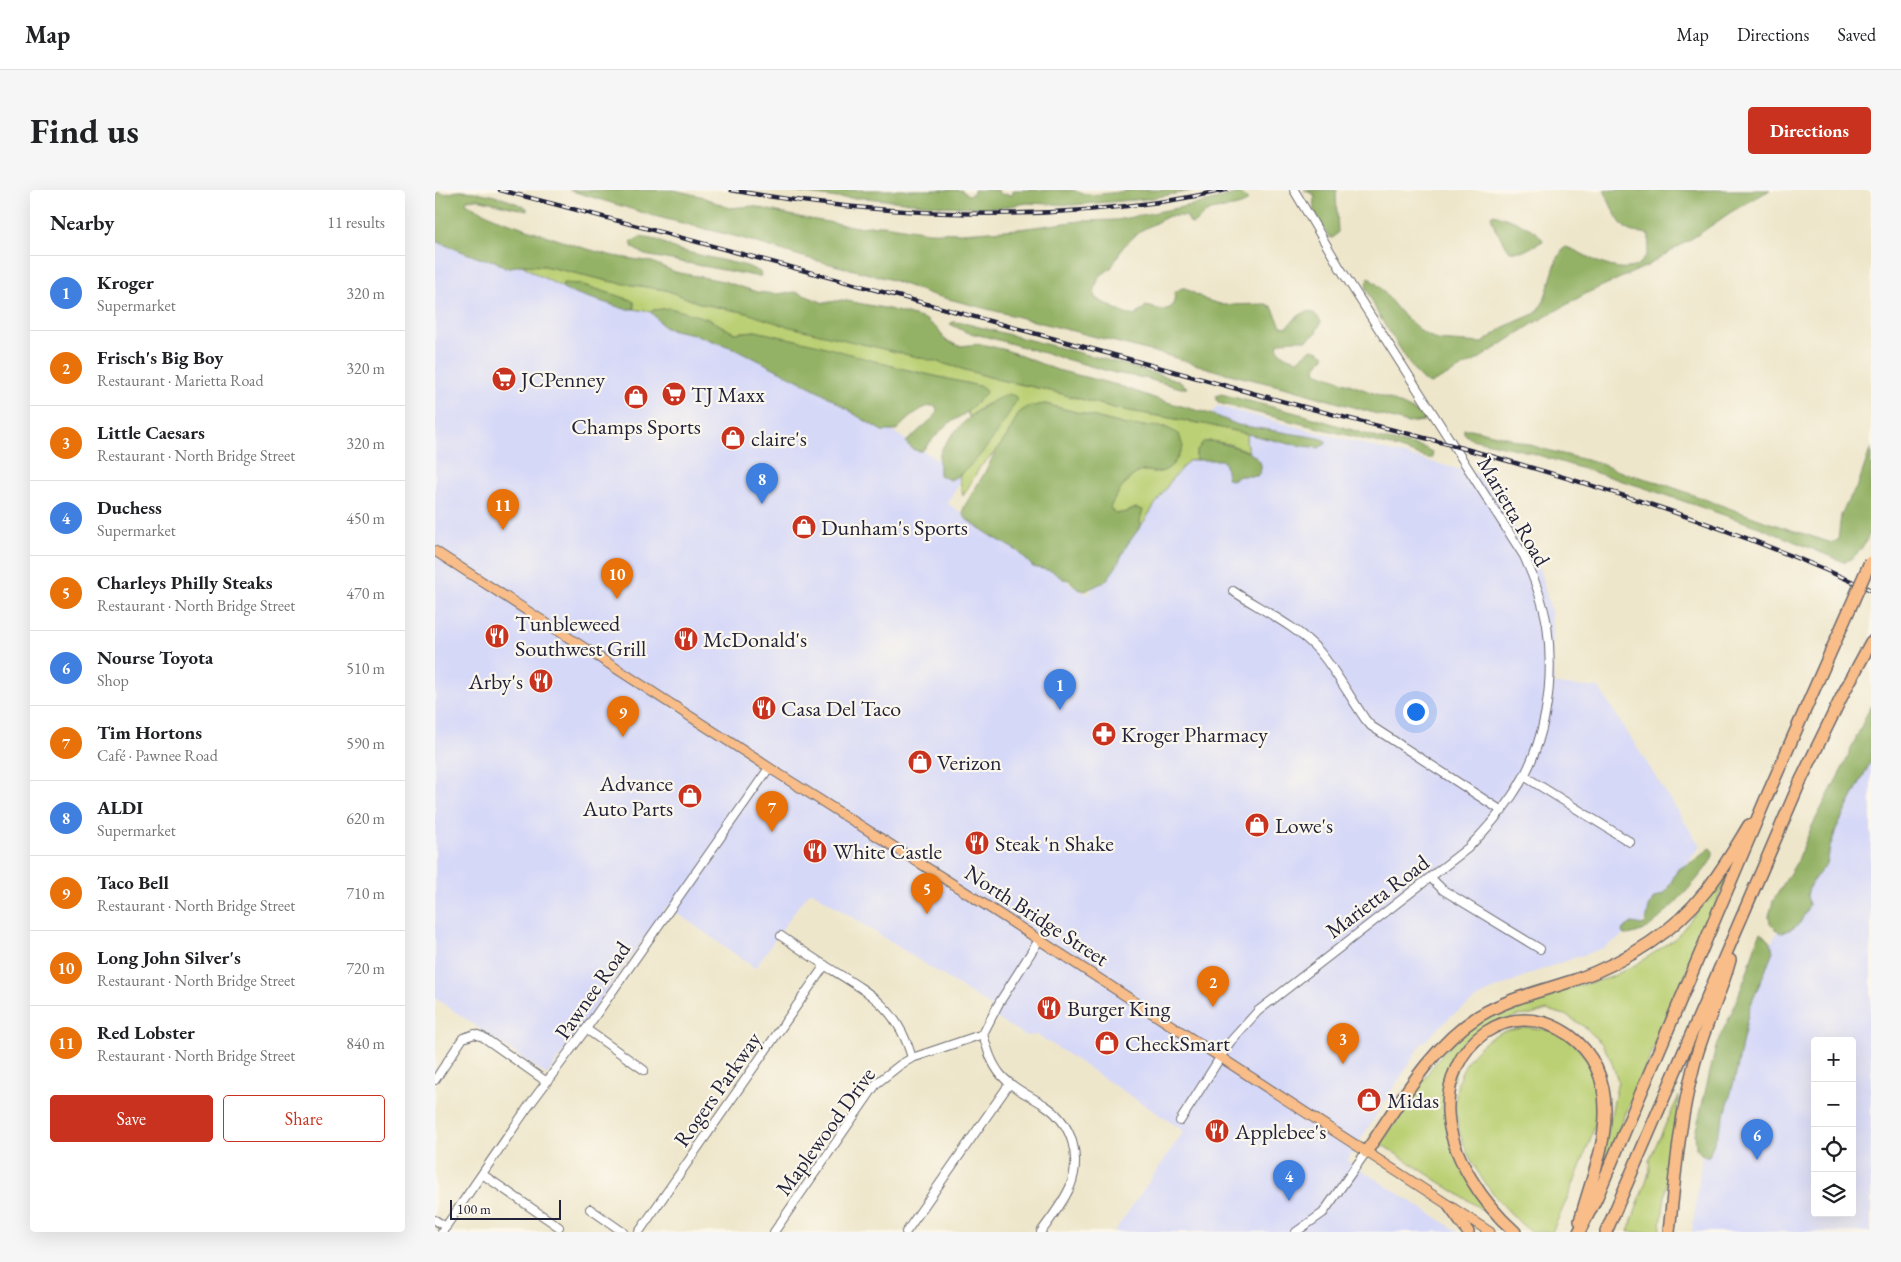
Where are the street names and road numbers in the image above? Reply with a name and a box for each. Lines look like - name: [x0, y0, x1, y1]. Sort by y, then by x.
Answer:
- street label: Marietta Road: [1470, 451, 1557, 572]
- street label: Marietta Road: [1320, 847, 1436, 945]
- street label: North Bridge Street: [959, 858, 1114, 973]
- street label: Pawnee Road: [548, 935, 637, 1045]
- street label: Rogers Parkway: [667, 1026, 768, 1152]
- street label: Maplewood Drive: [769, 1061, 882, 1201]

